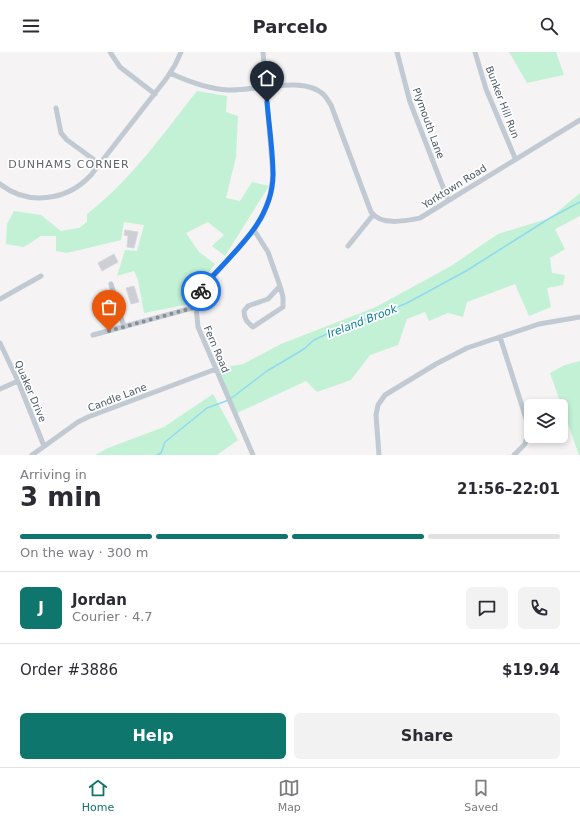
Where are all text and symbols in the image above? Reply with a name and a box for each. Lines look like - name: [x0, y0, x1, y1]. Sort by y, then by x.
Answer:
- icon: menu: [20, 15, 42, 37]
- icon: search: [538, 15, 560, 37]
- text: Parcelo: [252, 16, 328, 37]
- pin: [250, 61, 284, 102]
- street label: Bunker Hill Run: [484, 64, 521, 140]
- icon: home: [256, 67, 278, 89]
- street label: Plymouth Lane: [411, 86, 446, 160]
- district label: DUNHAMS CORNER: [8, 158, 130, 171]
- street label: Yorktown Road: [419, 162, 488, 211]
- courier: [181, 271, 221, 311]
- icon: bike: [190, 280, 212, 302]
- pin: [92, 290, 126, 331]
- icon: bag: [98, 296, 120, 318]
- water label: Ireland Brook: [325, 302, 399, 341]
- street label: Fern Road: [202, 324, 231, 374]
- street label: Quaker Drive: [13, 359, 48, 424]
- street label: Candle Lane: [86, 381, 148, 414]
- map controls: [524, 399, 568, 443]
- button: layers: [524, 399, 568, 443]
- text: Arriving in: [20, 467, 87, 482]
- text: 21:56–22:01: [457, 480, 560, 498]
- text: 3 min: [20, 482, 102, 512]
- text: On the way · 300 m: [20, 545, 148, 560]
- button: chat: [466, 587, 508, 629]
- button: phone: [518, 587, 560, 629]
- text: Jordan: [72, 591, 127, 609]
- text: J: [38, 599, 44, 617]
- text: Courier · 4.7: [72, 609, 153, 624]
- text: Order #3886: [20, 661, 118, 679]
- text: $19.94: [502, 661, 560, 679]
- button: Help: [20, 713, 286, 759]
- button: Share: [294, 713, 560, 759]
- tab: Home: [82, 777, 114, 814]
- tab: Map: [278, 777, 301, 814]
- tab: Saved: [464, 777, 498, 814]

